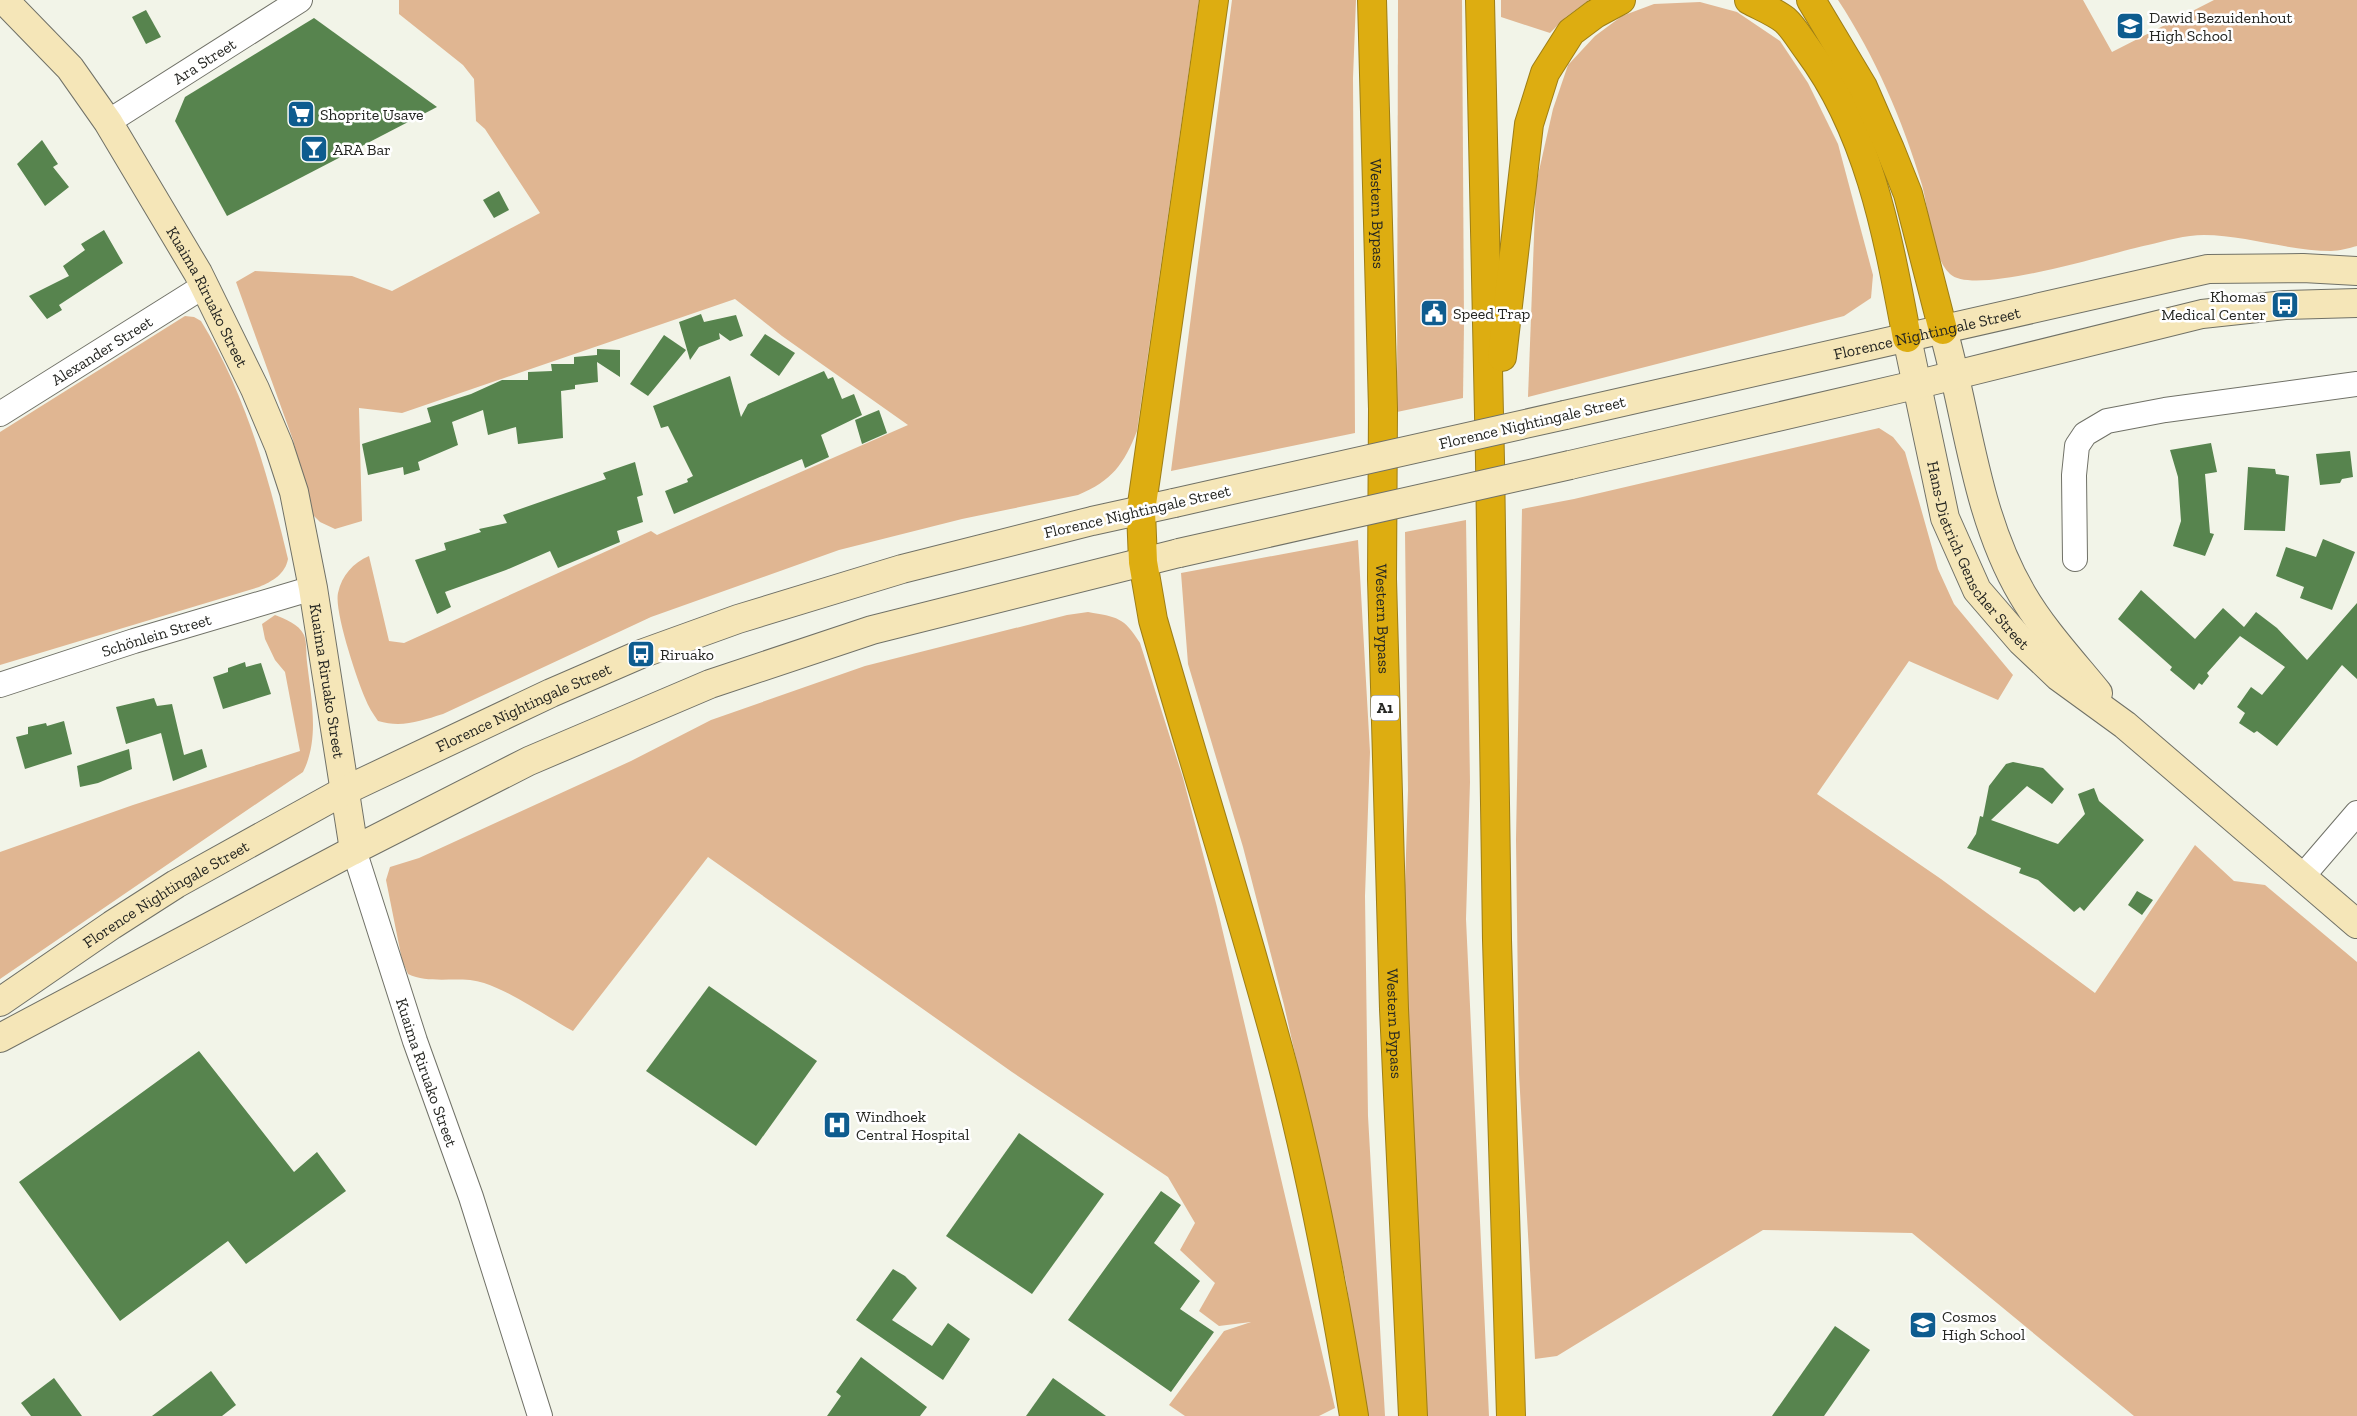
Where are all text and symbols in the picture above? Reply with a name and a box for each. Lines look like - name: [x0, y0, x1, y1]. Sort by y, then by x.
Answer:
- place label: Dawid Bezuidenhout High School: [2149, 8, 2292, 45]
- school or university icon: Dawid Bezuidenhout High School: [2115, 11, 2145, 41]
- street label: Ara Street: [170, 34, 239, 88]
- supermarket icon: Shoprite Usave: [286, 99, 316, 129]
- place label: Shoprite Usave: [320, 105, 424, 124]
- bar icon: ARA Bar: [299, 134, 329, 164]
- place label: ARA Bar: [333, 140, 391, 159]
- street label: Western Bypass: [1366, 159, 1388, 269]
- street label: Kuaima Riruako Street: [162, 223, 252, 370]
- place label: Khomas Medical Center: [2161, 287, 2266, 324]
- bus stop icon: Khomas Medical Center: [2270, 290, 2300, 320]
- public building icon: Speed Trap: [1419, 298, 1449, 328]
- street label: Florence Nightingale Street: [1832, 303, 2022, 364]
- place label: Speed Trap: [1453, 304, 1531, 323]
- street label: Alexander Street: [48, 312, 156, 389]
- street label: Florence Nightingale Street: [1437, 392, 1627, 453]
- street label: Hans-Dietrich Genscher Street: [1923, 459, 2033, 654]
- street label: Florence Nightingale Street: [1042, 481, 1232, 542]
- street label: Western Bypass: [1372, 564, 1394, 674]
- street label: Kuaima Riruako Street: [306, 602, 349, 760]
- street label: Schönlein Street: [99, 610, 213, 661]
- bus stop icon: Riruako: [626, 639, 656, 669]
- place label: Riruako: [660, 645, 714, 664]
- street label: Florence Nightingale Street: [433, 659, 614, 756]
- road number: A1: [1371, 696, 1399, 720]
- street label: Florence Nightingale Street: [79, 837, 252, 952]
- street label: Western Bypass: [1383, 968, 1406, 1079]
- street label: Kuaima Riruako Street: [392, 996, 461, 1150]
- place label: Windhoek Central Hospital: [856, 1107, 969, 1144]
- hospital icon: Windhoek Central Hospital: [822, 1110, 852, 1140]
- place label: Cosmos High School: [1942, 1307, 2025, 1344]
- school or university icon: Cosmos High School: [1908, 1310, 1938, 1340]

